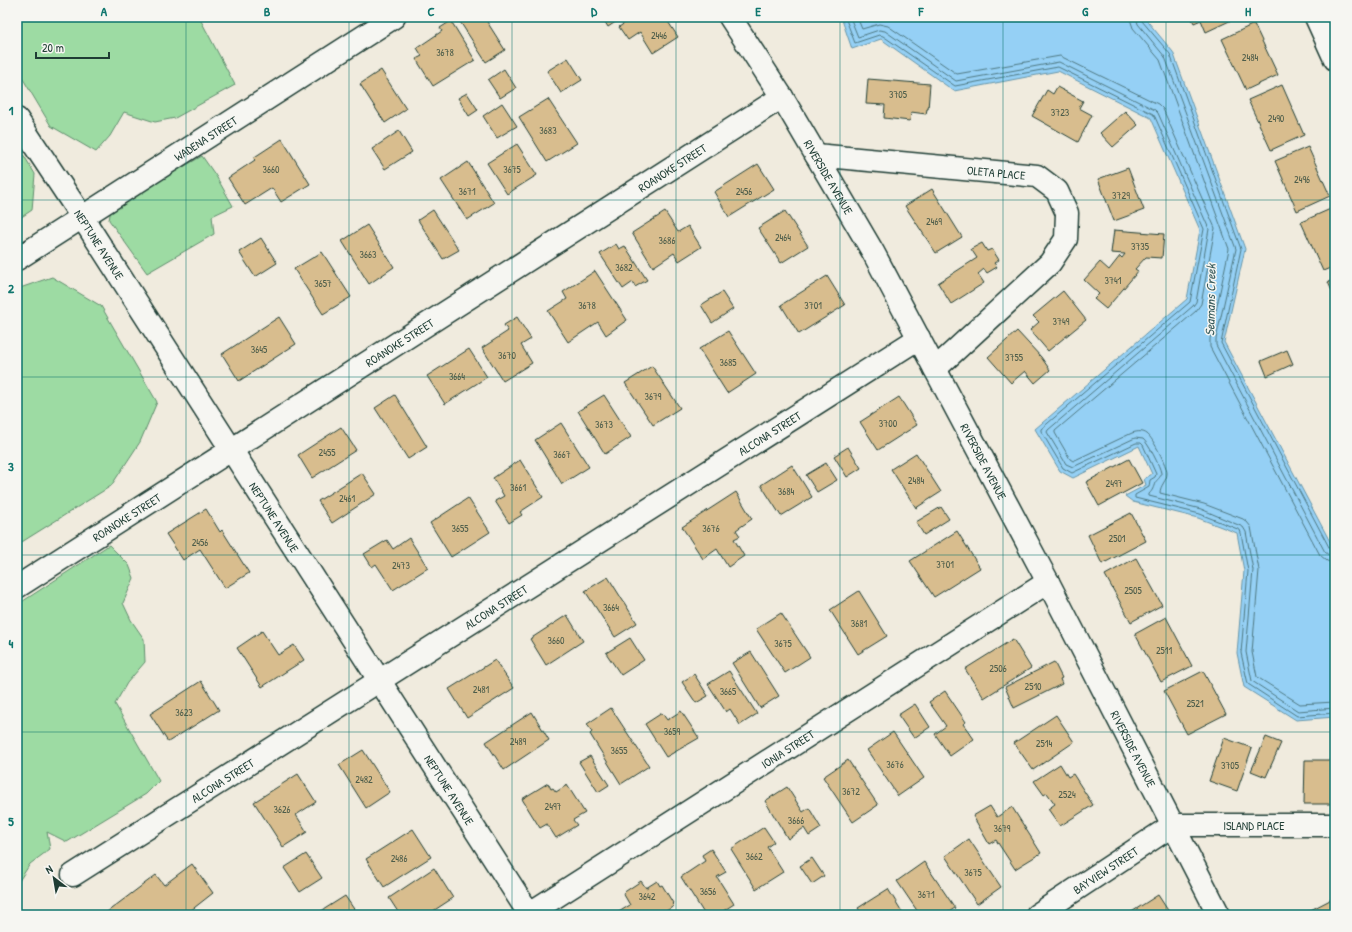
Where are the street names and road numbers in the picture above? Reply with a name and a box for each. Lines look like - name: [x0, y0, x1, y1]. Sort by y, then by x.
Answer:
- street label: WADENA STREET: [171, 111, 241, 165]
- street label: RIVERSIDE AVENUE: [800, 136, 858, 218]
- street label: ROANOKE STREET: [635, 139, 710, 196]
- street label: OLETA PLACE: [966, 161, 1027, 183]
- street label: NEPTUNE AVENUE: [71, 206, 129, 283]
- street label: ROANOKE STREET: [362, 314, 437, 370]
- street label: ALCONA STREET: [735, 406, 805, 459]
- street label: RIVERSIDE AVENUE: [957, 420, 1012, 503]
- street label: NEPTUNE AVENUE: [246, 479, 304, 556]
- street label: ROANOKE STREET: [89, 488, 164, 545]
- street label: ALCONA STREET: [461, 580, 531, 633]
- street label: RIVERSIDE AVENUE: [1107, 707, 1161, 791]
- street label: IONIA STREET: [757, 725, 818, 772]
- street label: NEPTUNE AVENUE: [421, 751, 479, 829]
- street label: ALCONA STREET: [188, 754, 257, 806]
- street label: ISLAND PLACE: [1223, 817, 1285, 834]
- street label: BAYVIEW STREET: [1069, 842, 1142, 898]

